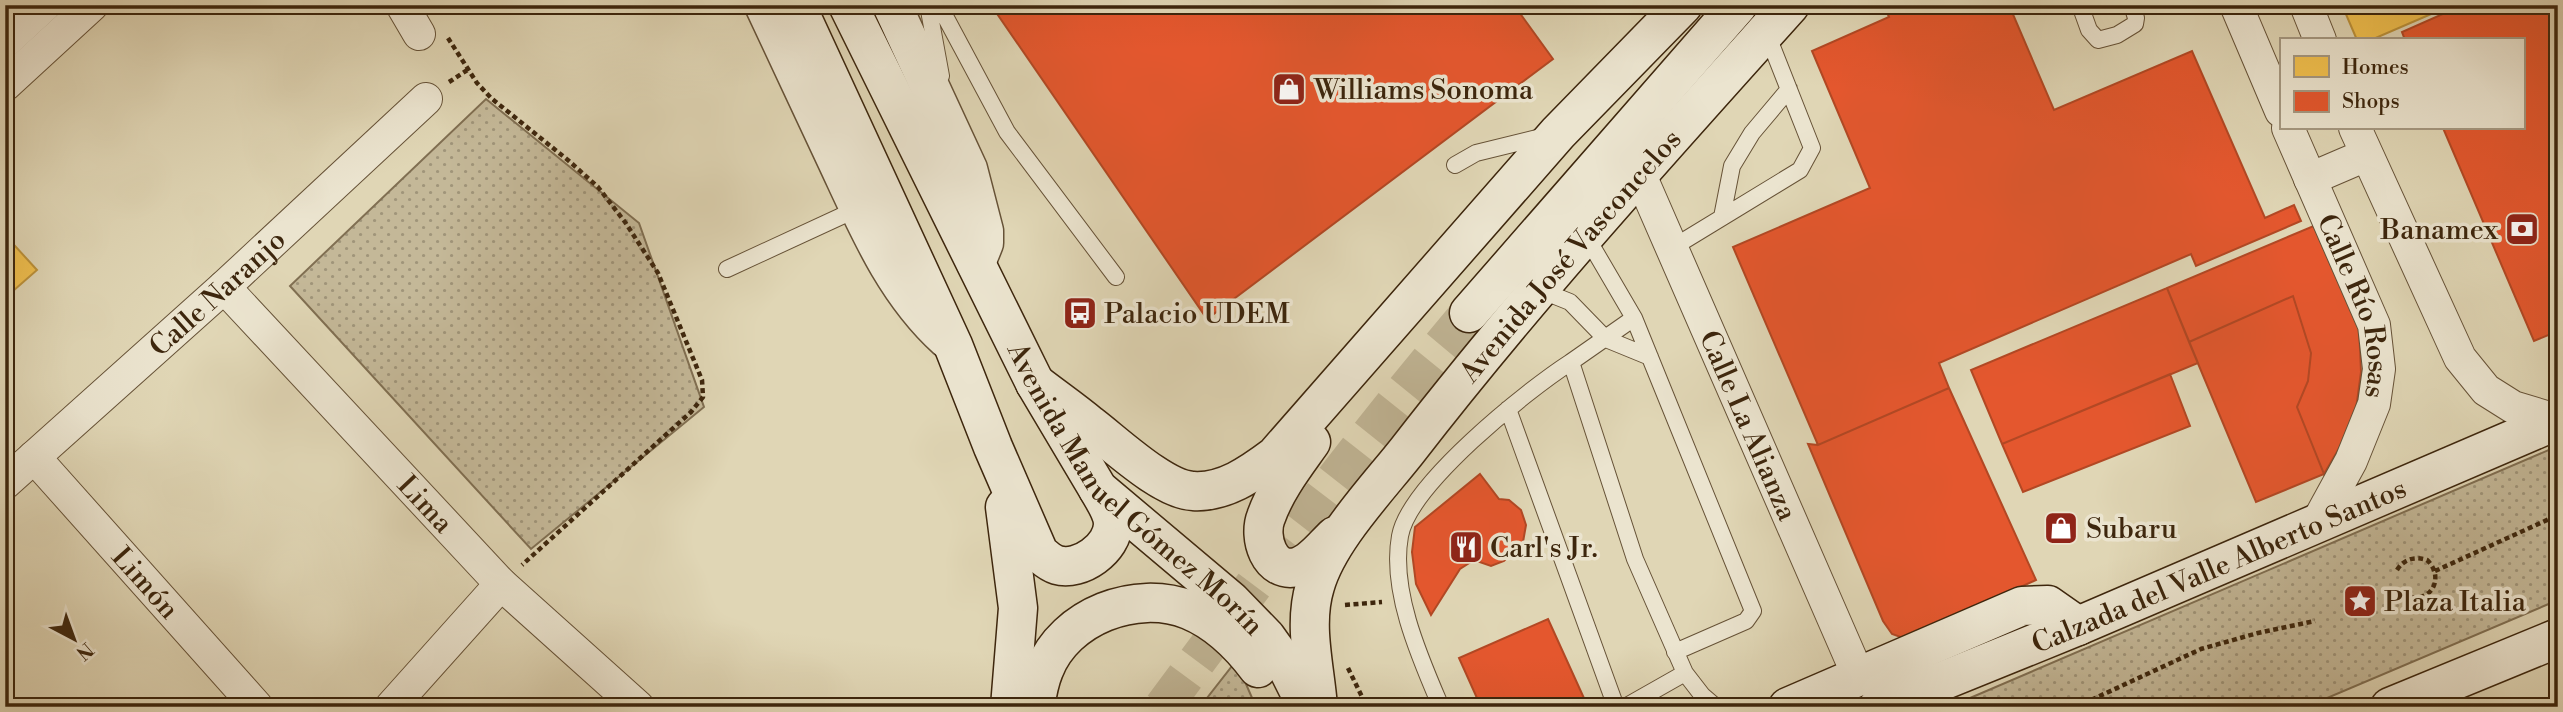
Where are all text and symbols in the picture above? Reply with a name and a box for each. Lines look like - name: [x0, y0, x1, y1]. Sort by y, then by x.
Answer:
- legend: [2280, 38, 2524, 130]
- text: Homes: [2342, 55, 2409, 81]
- shop icon: Williams Sonoma: [1270, 70, 1308, 108]
- place label: Williams Sonoma: [1313, 73, 1534, 108]
- text: Shops: [2342, 89, 2400, 115]
- street label: Avenida José Vasconcelos: [1452, 122, 1689, 391]
- street label: Calle Río Rosas: [2309, 209, 2395, 401]
- bank icon: Banamex: [2503, 210, 2541, 248]
- place label: Banamex: [2380, 213, 2499, 248]
- street label: Calle Naranjo: [142, 223, 294, 365]
- bus stop icon: Palacio UDEM: [1061, 294, 1099, 332]
- place label: Palacio UDEM: [1104, 297, 1290, 332]
- street label: Calle La Alianza: [1691, 325, 1805, 527]
- street label: Avenida Manuel Gómez Morín: [998, 336, 1271, 643]
- street label: Lima: [389, 468, 461, 541]
- street label: Calzada del Valle Alberto Santos: [2027, 471, 2412, 662]
- shop icon: Subaru: [2042, 509, 2080, 547]
- place label: Subaru: [2086, 512, 2177, 547]
- restaurant icon: Carl's Jr.: [1447, 528, 1485, 566]
- place label: Carl's Jr.: [1490, 531, 1598, 566]
- street label: Limón: [103, 540, 186, 627]
- place icon: Plaza Italia: [2341, 582, 2379, 620]
- place label: Plaza Italia: [2384, 585, 2527, 620]
- north arrow: [38, 604, 108, 674]
- text: N: [71, 637, 98, 665]

